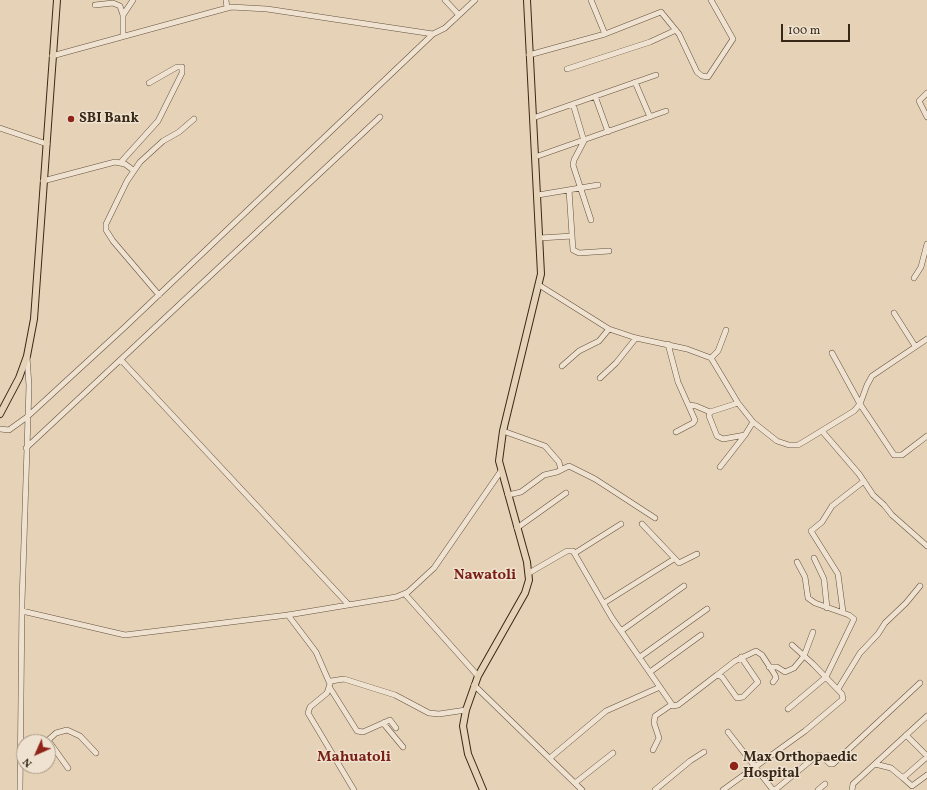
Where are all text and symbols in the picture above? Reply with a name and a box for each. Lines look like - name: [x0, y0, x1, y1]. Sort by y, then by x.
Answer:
- scale bar: [783, 16, 852, 42]
- text: 100 m: [788, 23, 820, 39]
- place label: SBI Bank: [79, 111, 139, 127]
- marker: SBI Bank: [66, 114, 76, 124]
- district label: Nawatoli: [454, 567, 516, 585]
- north arrow: [16, 734, 56, 774]
- district label: Mahuatoli: [317, 749, 391, 767]
- place label: Max Orthopaedic Hospital: [743, 750, 857, 782]
- text: N: [20, 754, 36, 770]
- marker: Max Orthopaedic Hospital: [728, 760, 740, 772]

